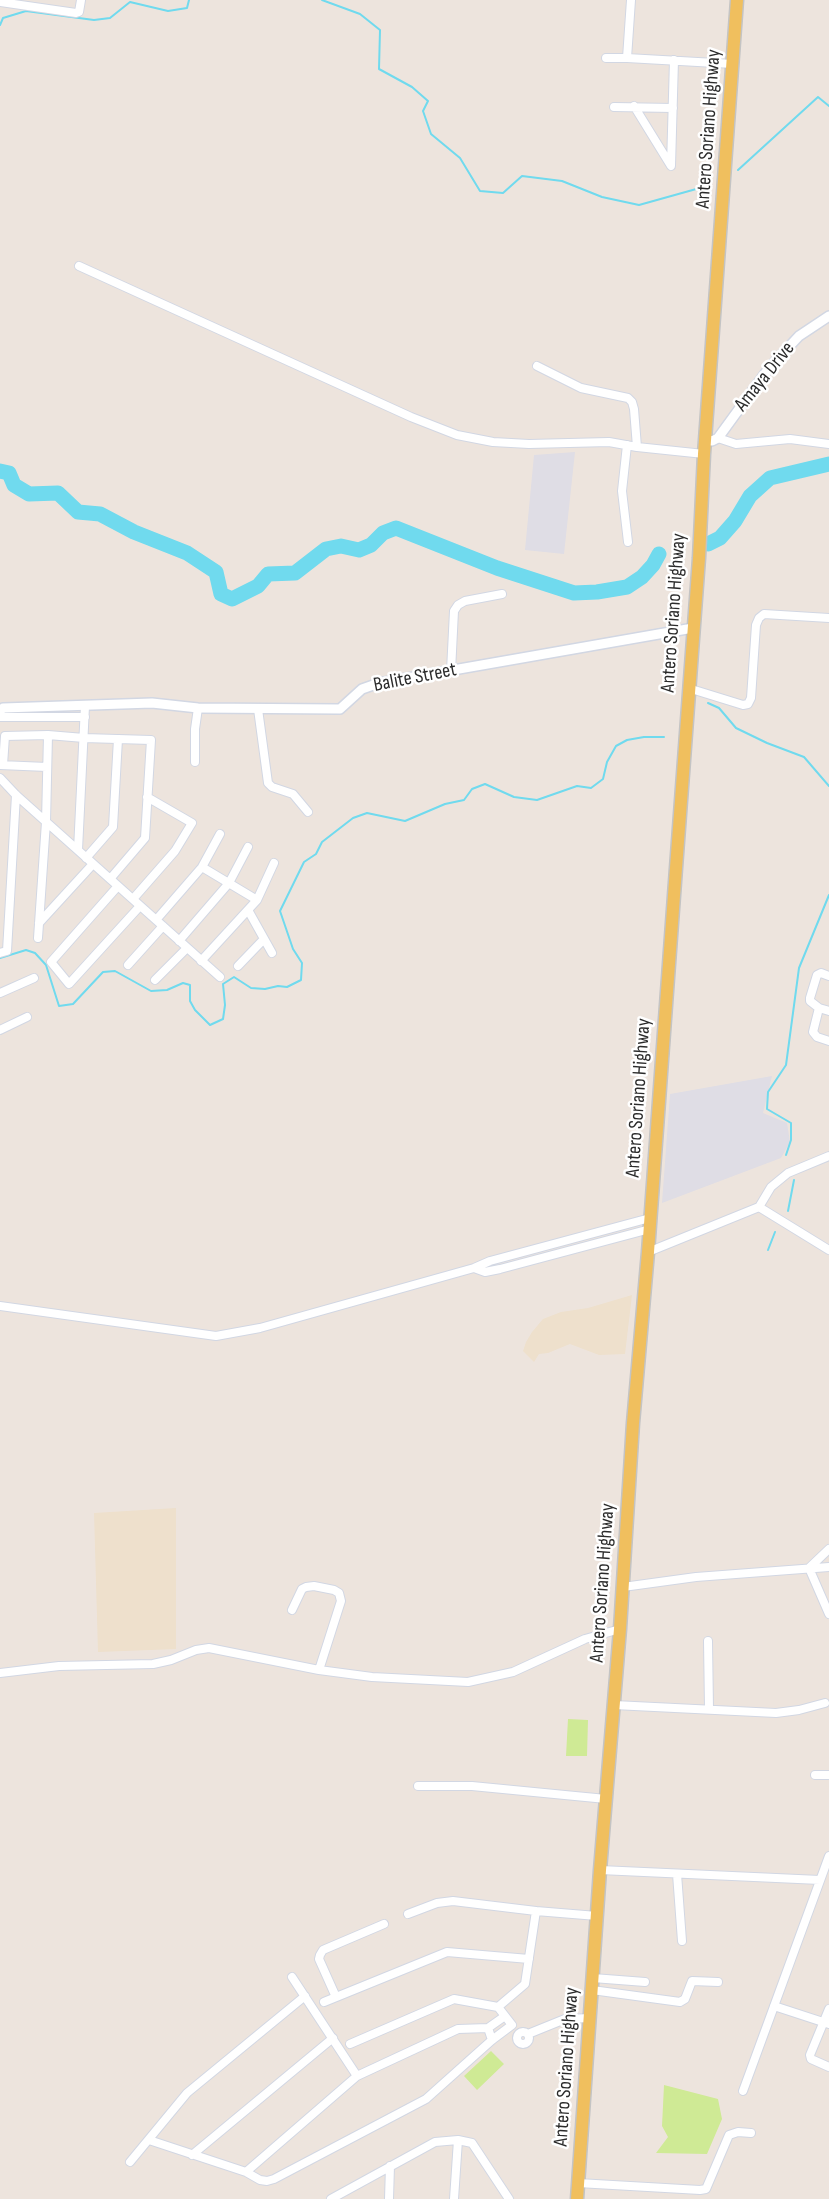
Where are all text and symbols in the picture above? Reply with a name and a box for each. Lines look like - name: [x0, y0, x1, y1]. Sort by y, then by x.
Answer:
- street label: Antero Soriano Highway: [691, 49, 727, 209]
- street label: Amaya Drive: [730, 337, 800, 417]
- street label: Antero Soriano Highway: [656, 533, 692, 693]
- street label: Balite Street: [372, 658, 458, 698]
- street label: Antero Soriano Highway: [621, 1018, 657, 1178]
- street label: Antero Soriano Highway: [585, 1503, 621, 1663]
- street label: Antero Soriano Highway: [549, 1987, 585, 2147]

